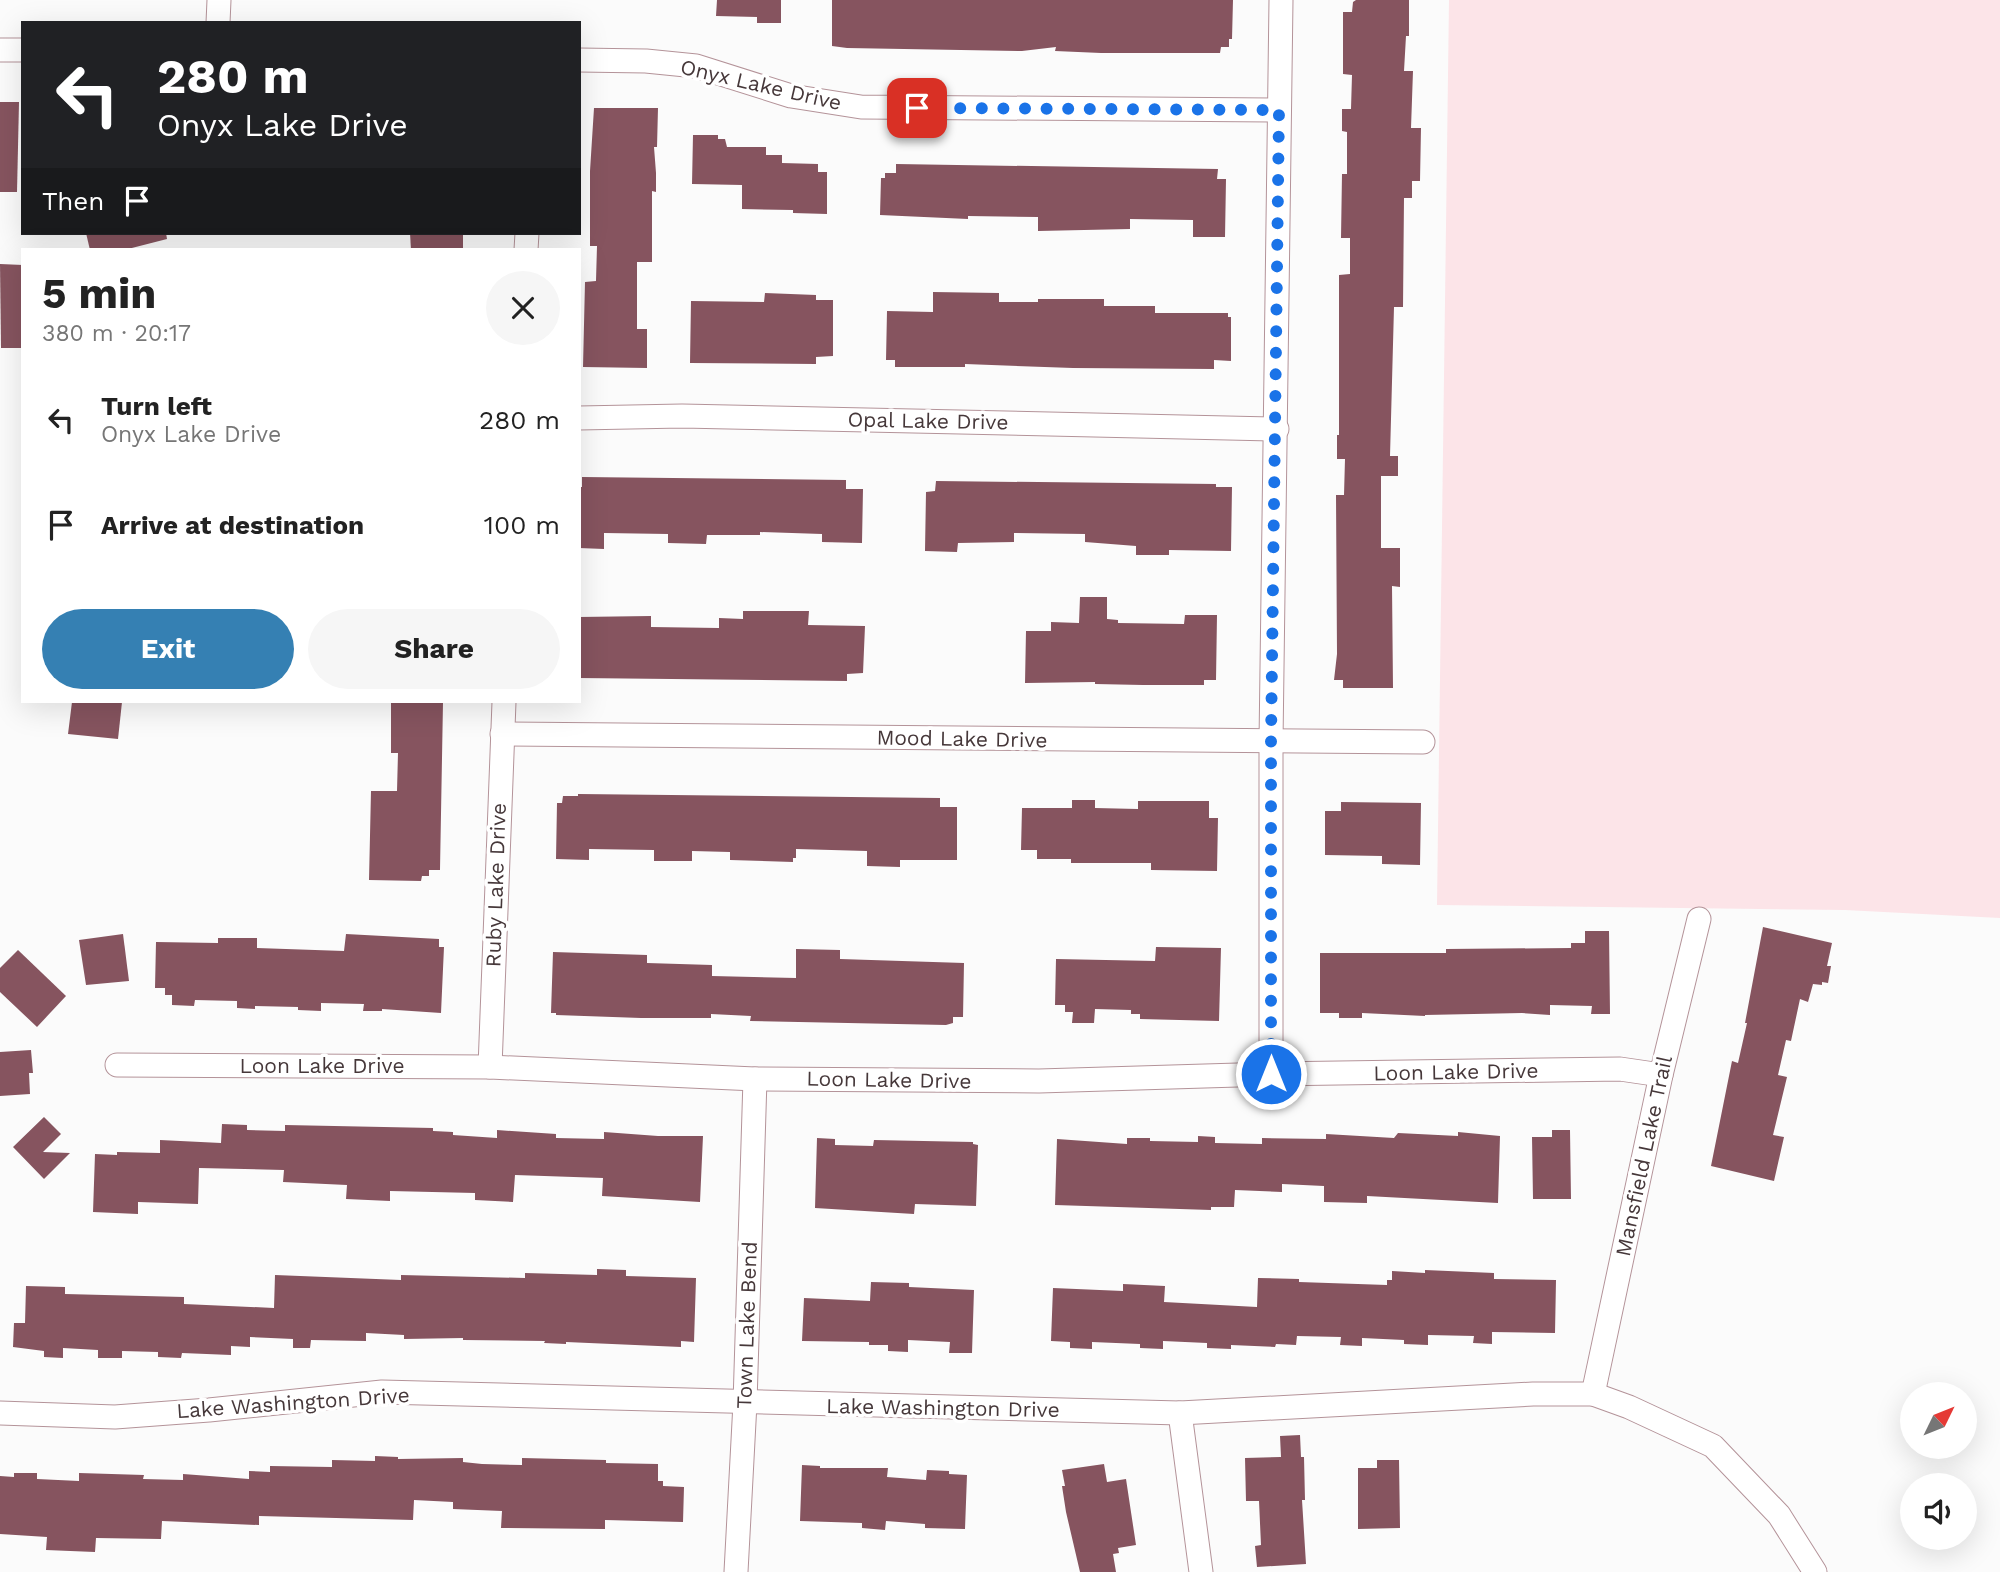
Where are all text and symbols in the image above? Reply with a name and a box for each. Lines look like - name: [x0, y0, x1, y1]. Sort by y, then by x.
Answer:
- text: 280 m: [157, 47, 309, 105]
- icon: left: [42, 49, 133, 140]
- street label: Onyx Lake Drive: [678, 54, 844, 115]
- pin: [887, 78, 947, 138]
- icon: arrive: [898, 89, 936, 127]
- text: Onyx Lake Drive: [157, 106, 408, 144]
- icon: arrive: [118, 182, 156, 220]
- text: Then: [42, 186, 104, 216]
- text: 5 min: [42, 269, 156, 318]
- button: close: [486, 271, 560, 345]
- text: 380 m · 20:17: [42, 320, 191, 347]
- text: Turn left: [101, 391, 212, 421]
- icon: left: [42, 401, 80, 439]
- text: 280 m: [479, 405, 560, 435]
- street label: Opal Lake Drive: [847, 407, 1009, 434]
- text: Onyx Lake Drive: [101, 421, 281, 448]
- icon: arrive: [42, 506, 80, 544]
- text: Arrive at destination: [101, 510, 364, 540]
- text: 100 m: [484, 510, 560, 540]
- button: Exit: [42, 609, 294, 689]
- button: Share: [308, 609, 560, 689]
- street label: Mood Lake Drive: [876, 725, 1048, 752]
- street label: Ruby Lake Drive: [480, 802, 511, 968]
- position arrow: [1234, 1037, 1308, 1111]
- street label: Loon Lake Drive: [239, 1053, 405, 1078]
- street label: Mansfield Lake Trail: [1610, 1053, 1677, 1259]
- street label: Loon Lake Drive: [1373, 1058, 1539, 1085]
- street label: Loon Lake Drive: [806, 1066, 972, 1093]
- street label: Town Lake Bend: [731, 1241, 762, 1409]
- street label: Lake Washington Drive: [176, 1382, 410, 1423]
- north arrow: [1900, 1382, 1978, 1460]
- map controls: [1900, 1382, 1977, 1550]
- street label: Lake Washington Drive: [826, 1393, 1060, 1422]
- button: sound: [1900, 1473, 1977, 1550]

